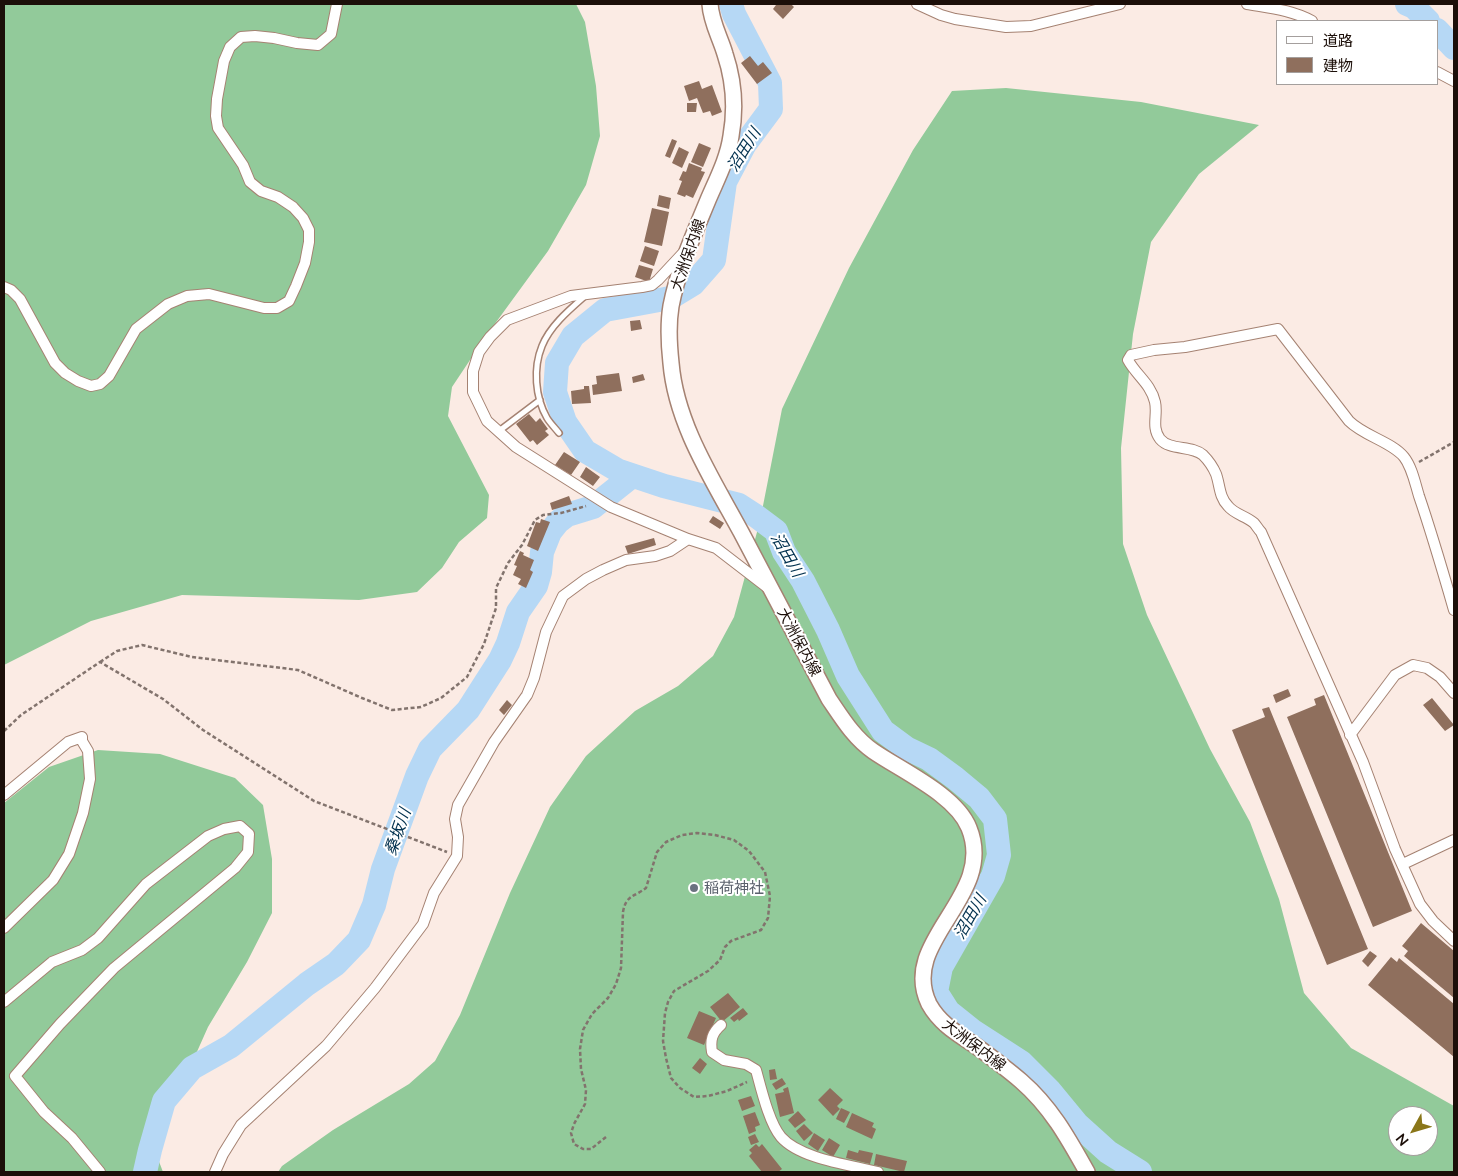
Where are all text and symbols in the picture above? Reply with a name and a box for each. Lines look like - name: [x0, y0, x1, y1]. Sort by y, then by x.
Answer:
- legend: [1276, 20, 1438, 85]
- text: 道路: [1323, 31, 1353, 49]
- text: 建物: [1323, 56, 1353, 74]
- water label: 沼田川: [723, 125, 765, 175]
- street label: 大洲保内線: [667, 217, 709, 293]
- water label: 沼田川: [767, 529, 807, 581]
- street label: 大洲保内線: [773, 605, 825, 679]
- water label: 桑坂川: [381, 806, 415, 858]
- place label: 稲荷神社: [704, 879, 764, 897]
- marker: 稲荷神社: [688, 882, 700, 894]
- water label: 沼田川: [950, 891, 990, 943]
- street label: 大洲保内線: [939, 1015, 1009, 1075]
- north arrow: [1388, 1106, 1438, 1156]
- text: N: [1392, 1131, 1412, 1150]

